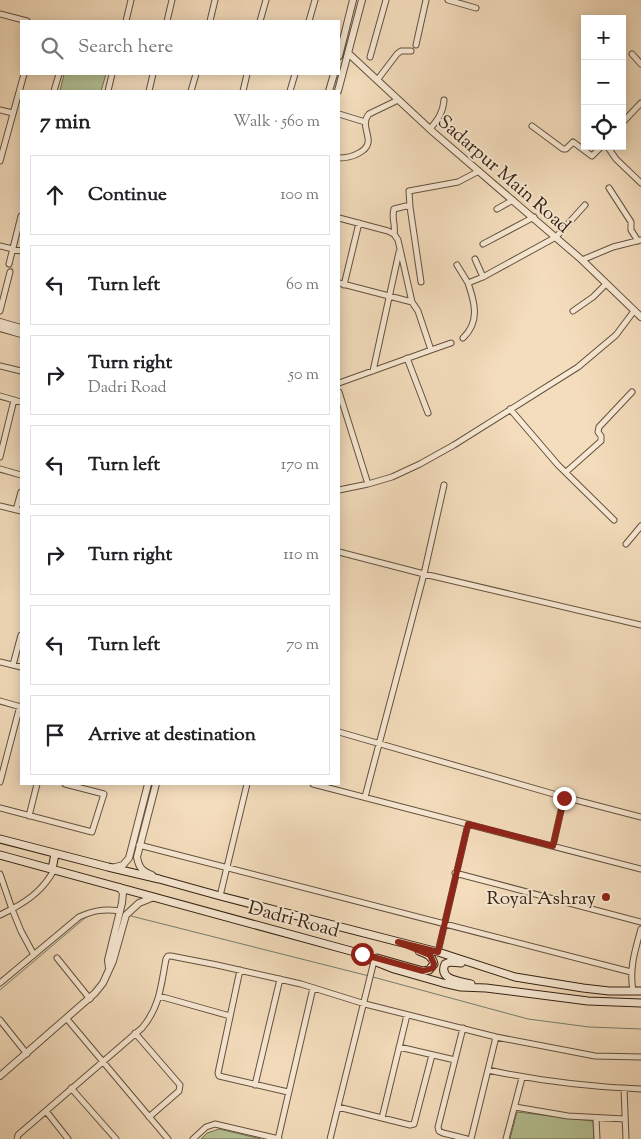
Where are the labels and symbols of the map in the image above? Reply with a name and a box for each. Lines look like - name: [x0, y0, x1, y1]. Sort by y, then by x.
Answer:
- street label: Sadarpur Main Road: [431, 109, 576, 241]
- route end: [553, 787, 576, 810]
- place label: Royal Ashray: [487, 886, 597, 913]
- marker: Royal Ashray: [600, 891, 612, 903]
- street label: Dadri Road: [245, 895, 342, 946]
- route start: [351, 943, 374, 966]

